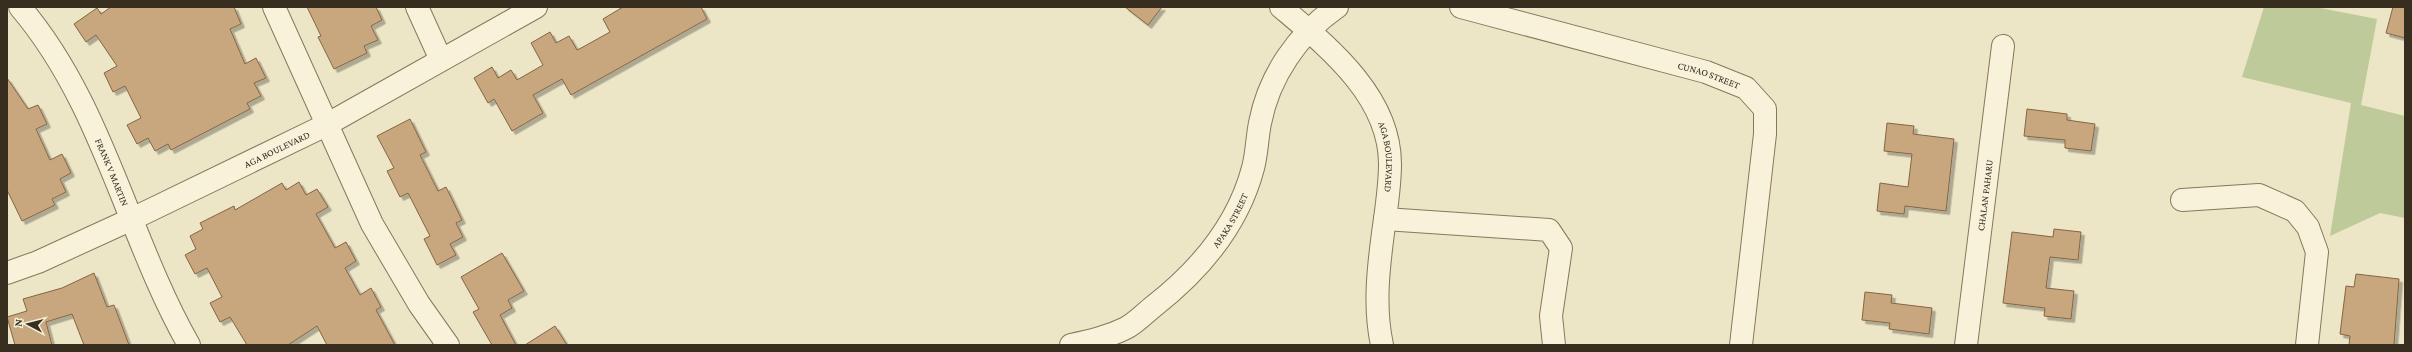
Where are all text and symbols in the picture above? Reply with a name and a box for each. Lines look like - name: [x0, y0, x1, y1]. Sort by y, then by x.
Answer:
- street label: CUNAO STREET: [1676, 60, 1742, 91]
- street label: AGA BOULEVARD: [1376, 120, 1395, 193]
- street label: AGA BOULEVARD: [242, 129, 312, 170]
- street label: FRANK V MARTIN: [93, 137, 131, 208]
- street label: CHALAN PAHARU: [1975, 158, 1995, 232]
- street label: APAKA STREET: [1210, 191, 1250, 250]
- north arrow: [8, 304, 48, 344]
- text: N: [12, 318, 25, 327]

